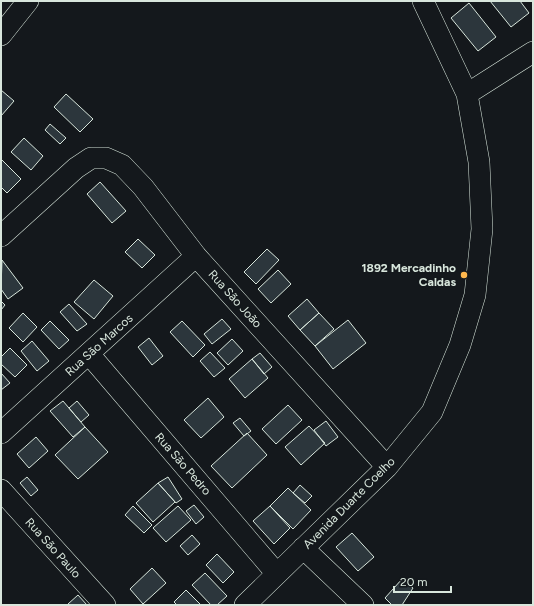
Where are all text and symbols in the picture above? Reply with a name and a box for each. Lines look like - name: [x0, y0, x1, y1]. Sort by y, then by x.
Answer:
- place label: 1892 Mercadinho Caldas: [361, 261, 456, 289]
- street label: Rua São João: [205, 267, 265, 331]
- marker: 1892 Mercadinho Caldas: [459, 270, 469, 280]
- street label: Rua São Marcos: [62, 311, 136, 379]
- street label: Rua São Pedro: [152, 430, 214, 498]
- street label: Avenida Duarte Coelho: [300, 454, 398, 552]
- street label: Rua São Paulo: [22, 515, 84, 581]
- scale bar: [394, 568, 451, 594]
- text: 20 m: [400, 575, 428, 589]

